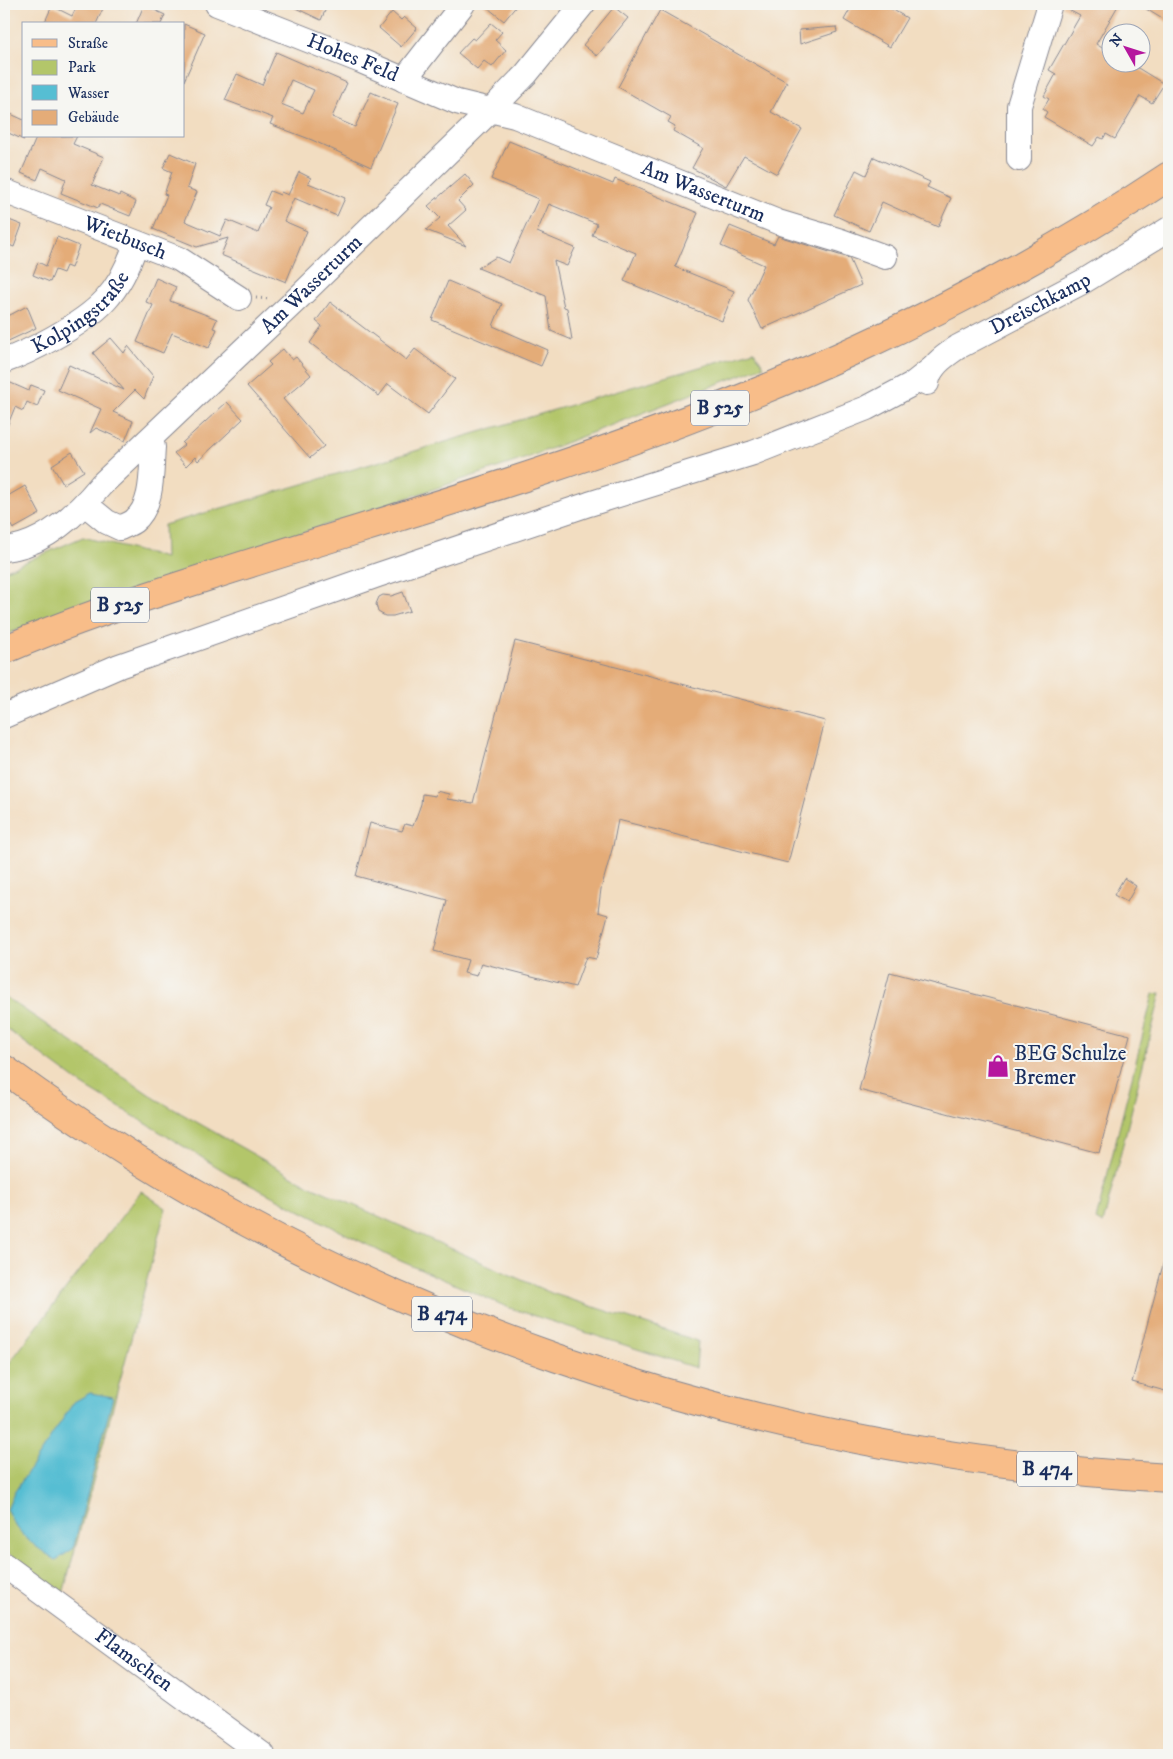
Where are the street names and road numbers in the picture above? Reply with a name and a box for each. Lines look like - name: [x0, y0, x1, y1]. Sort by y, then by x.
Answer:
- street label: Hohes Feld: [303, 28, 403, 89]
- street label: Am Wasserturm: [637, 155, 769, 229]
- street label: Wietbusch: [79, 210, 171, 266]
- street label: Am Wasserturm: [255, 229, 368, 340]
- street label: Kolpingstraße: [27, 267, 136, 360]
- street label: Dreischkamp: [985, 267, 1096, 341]
- road number: B 525: [691, 390, 749, 426]
- road number: B 525: [91, 588, 149, 622]
- road number: B 474: [412, 1296, 472, 1332]
- road number: B 474: [1017, 1452, 1077, 1486]
- street label: Flamschen: [90, 1623, 178, 1698]

